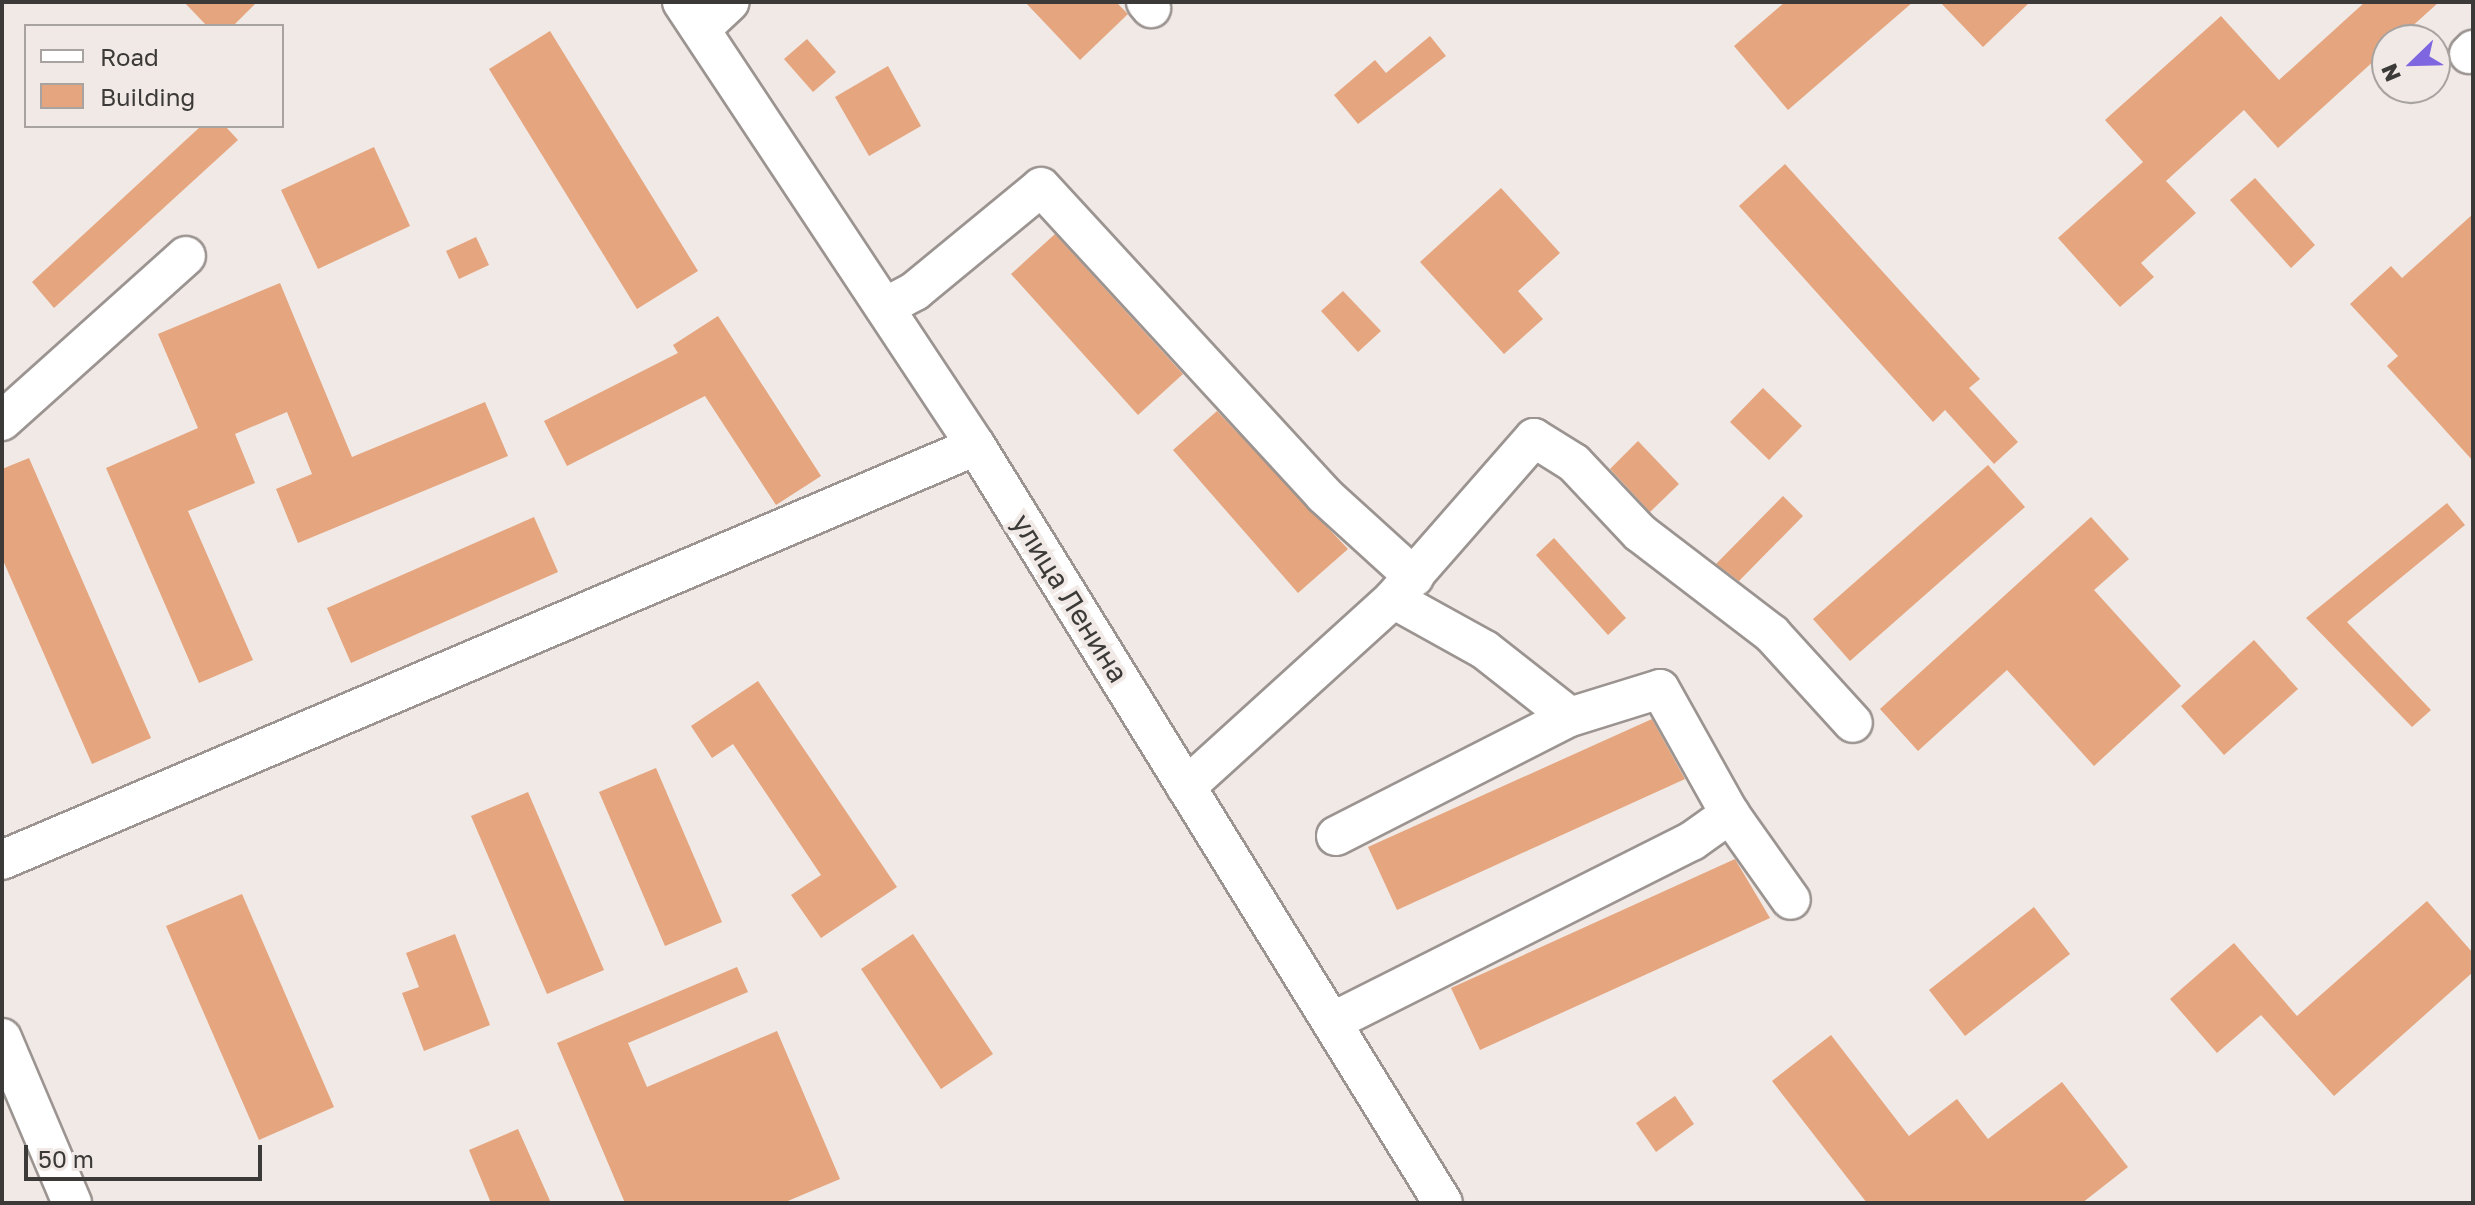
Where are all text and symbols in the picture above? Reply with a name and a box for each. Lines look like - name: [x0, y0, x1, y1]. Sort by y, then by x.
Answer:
- legend: [24, 24, 284, 128]
- north arrow: [2371, 24, 2451, 104]
- text: Road: [100, 42, 159, 71]
- text: N: [2375, 60, 2406, 86]
- text: Building: [100, 82, 195, 111]
- street label: улица Ленина: [1005, 508, 1135, 688]
- scale bar: [28, 1129, 266, 1179]
- text: 50 m: [38, 1144, 94, 1173]

